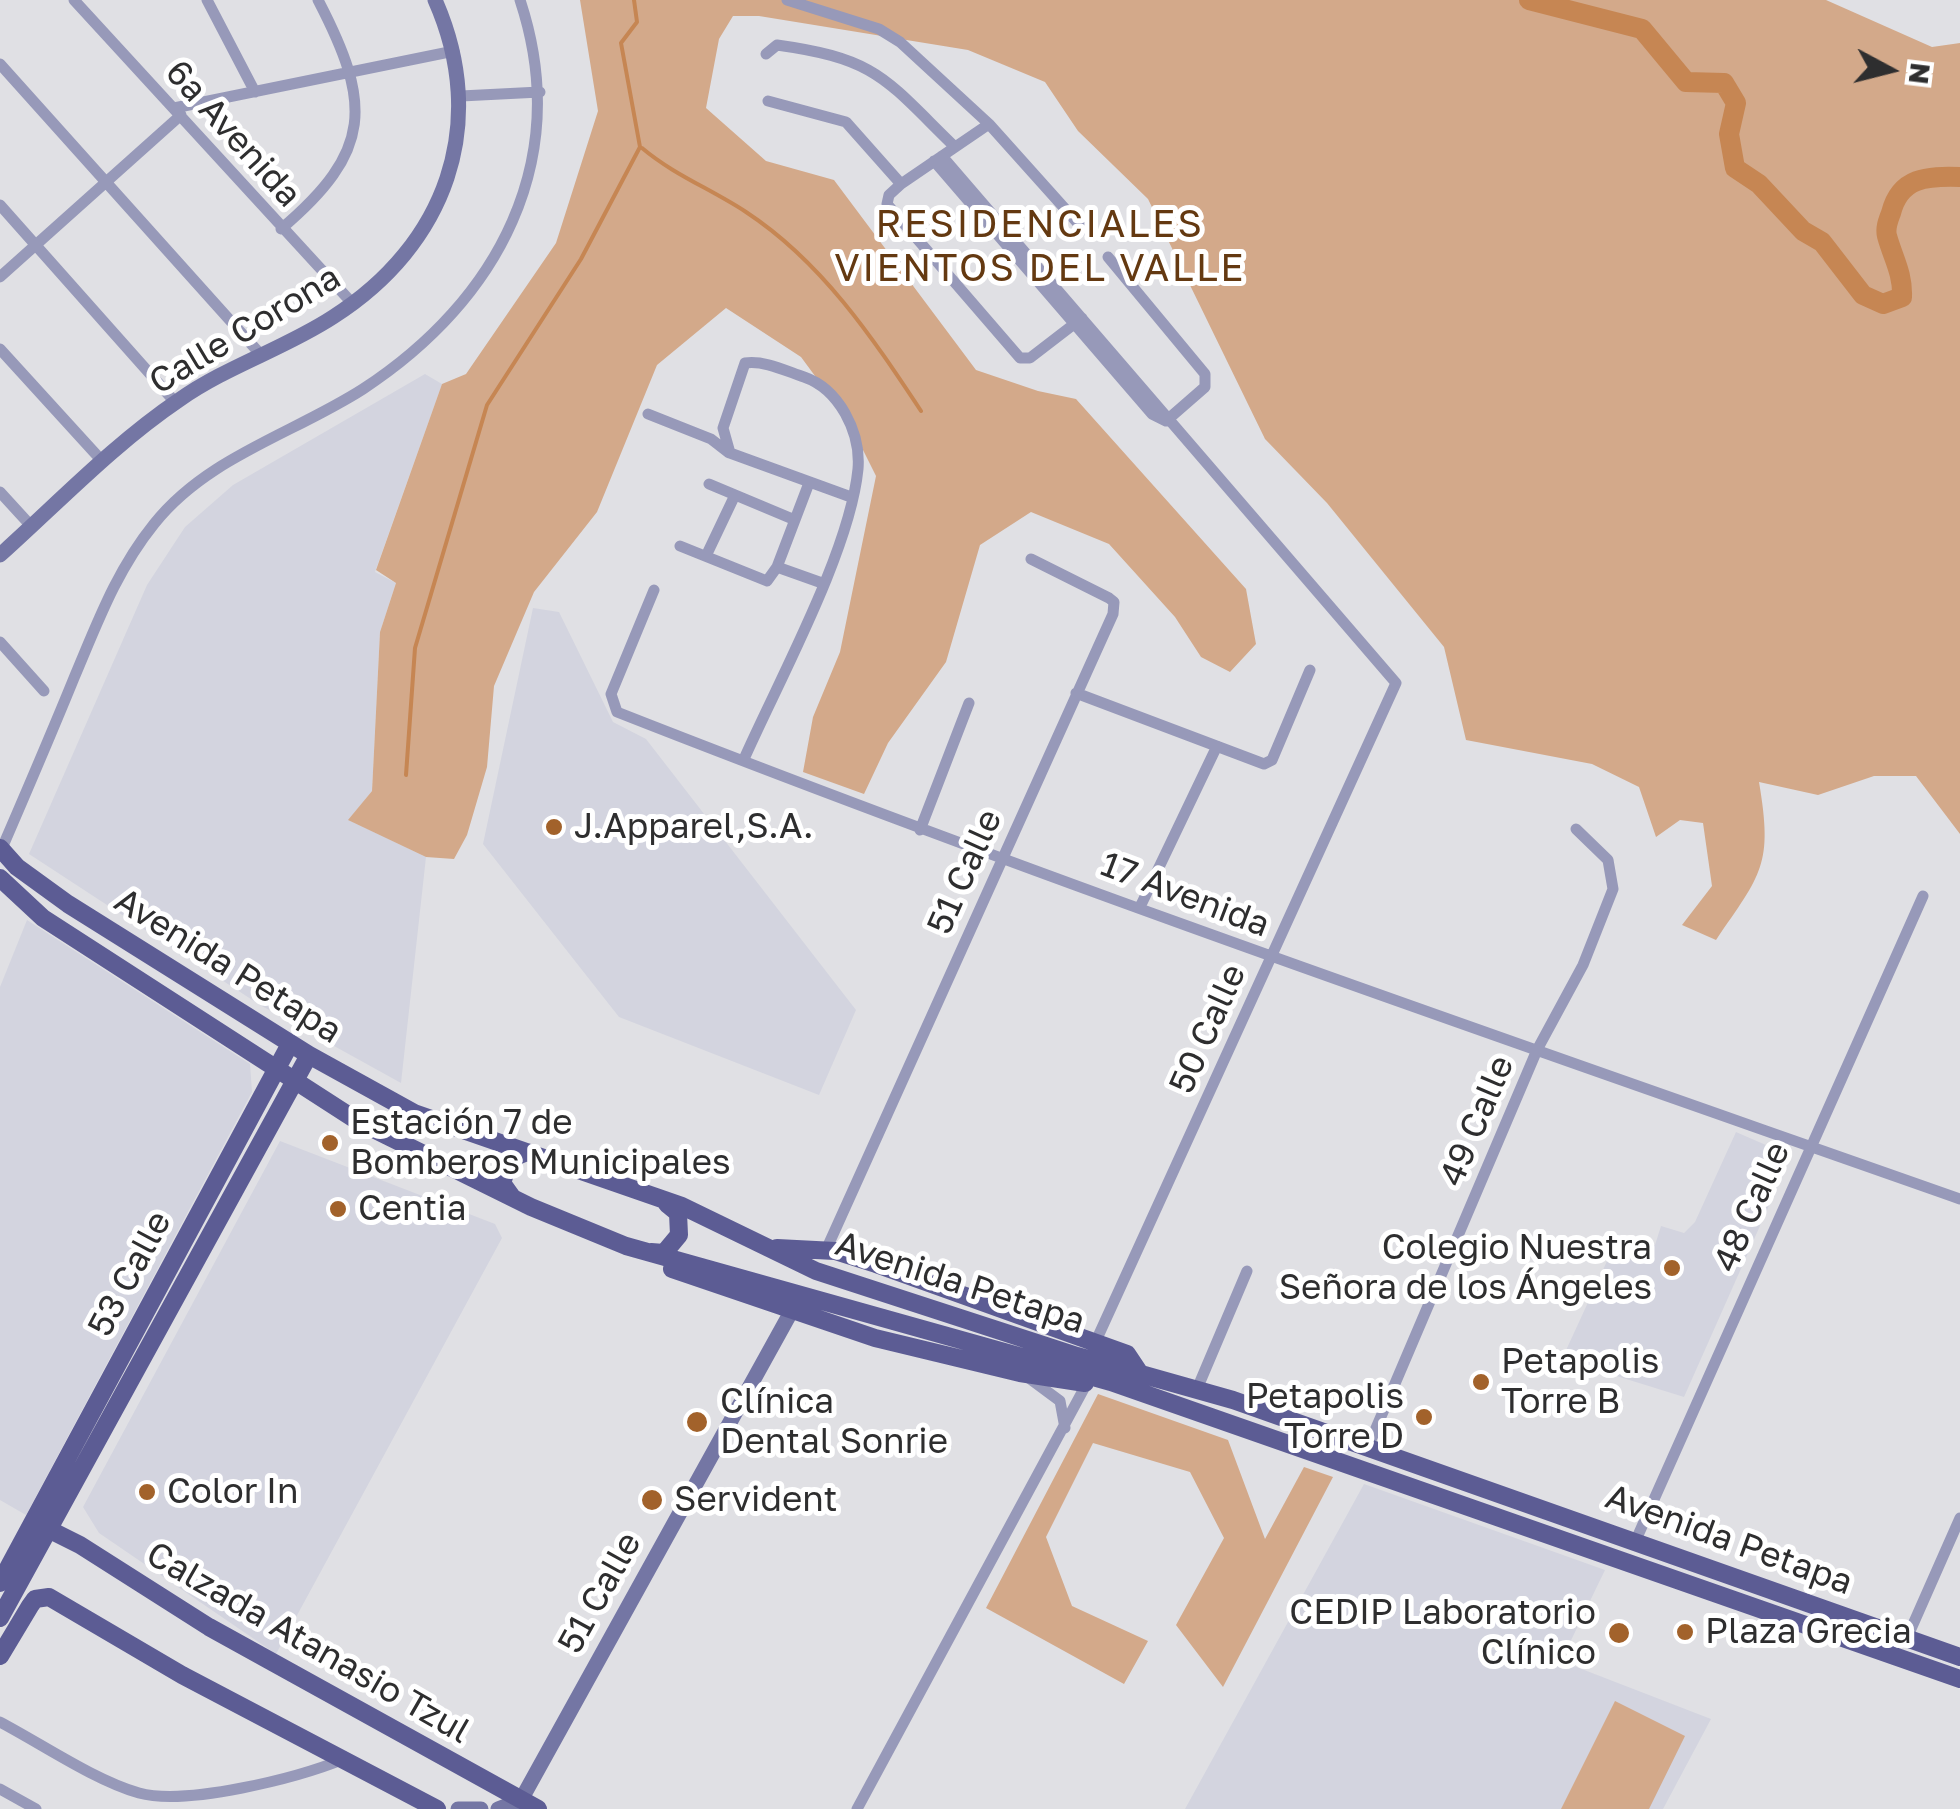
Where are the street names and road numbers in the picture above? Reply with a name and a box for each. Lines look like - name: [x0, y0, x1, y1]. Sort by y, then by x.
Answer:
- street label: 6a Avenida: [156, 52, 310, 216]
- street label: Calle Corona: [142, 257, 348, 403]
- street label: 51 Calle: [919, 803, 1011, 941]
- street label: 17 Avenida: [1095, 844, 1275, 946]
- street label: Avenida Petapa: [107, 879, 349, 1053]
- street label: 50 Calle: [1161, 958, 1255, 1100]
- street label: 49 Calle: [1431, 1050, 1523, 1192]
- street label: 48 Calle: [1705, 1136, 1799, 1278]
- street label: 53 Calle: [80, 1204, 180, 1344]
- street label: Avenida Petapa: [830, 1223, 1090, 1343]
- street label: Avenida Petapa: [1600, 1476, 1858, 1604]
- street label: 51 Calle: [550, 1525, 650, 1661]
- street label: Calzada Atanasio Tzul: [139, 1533, 477, 1753]

